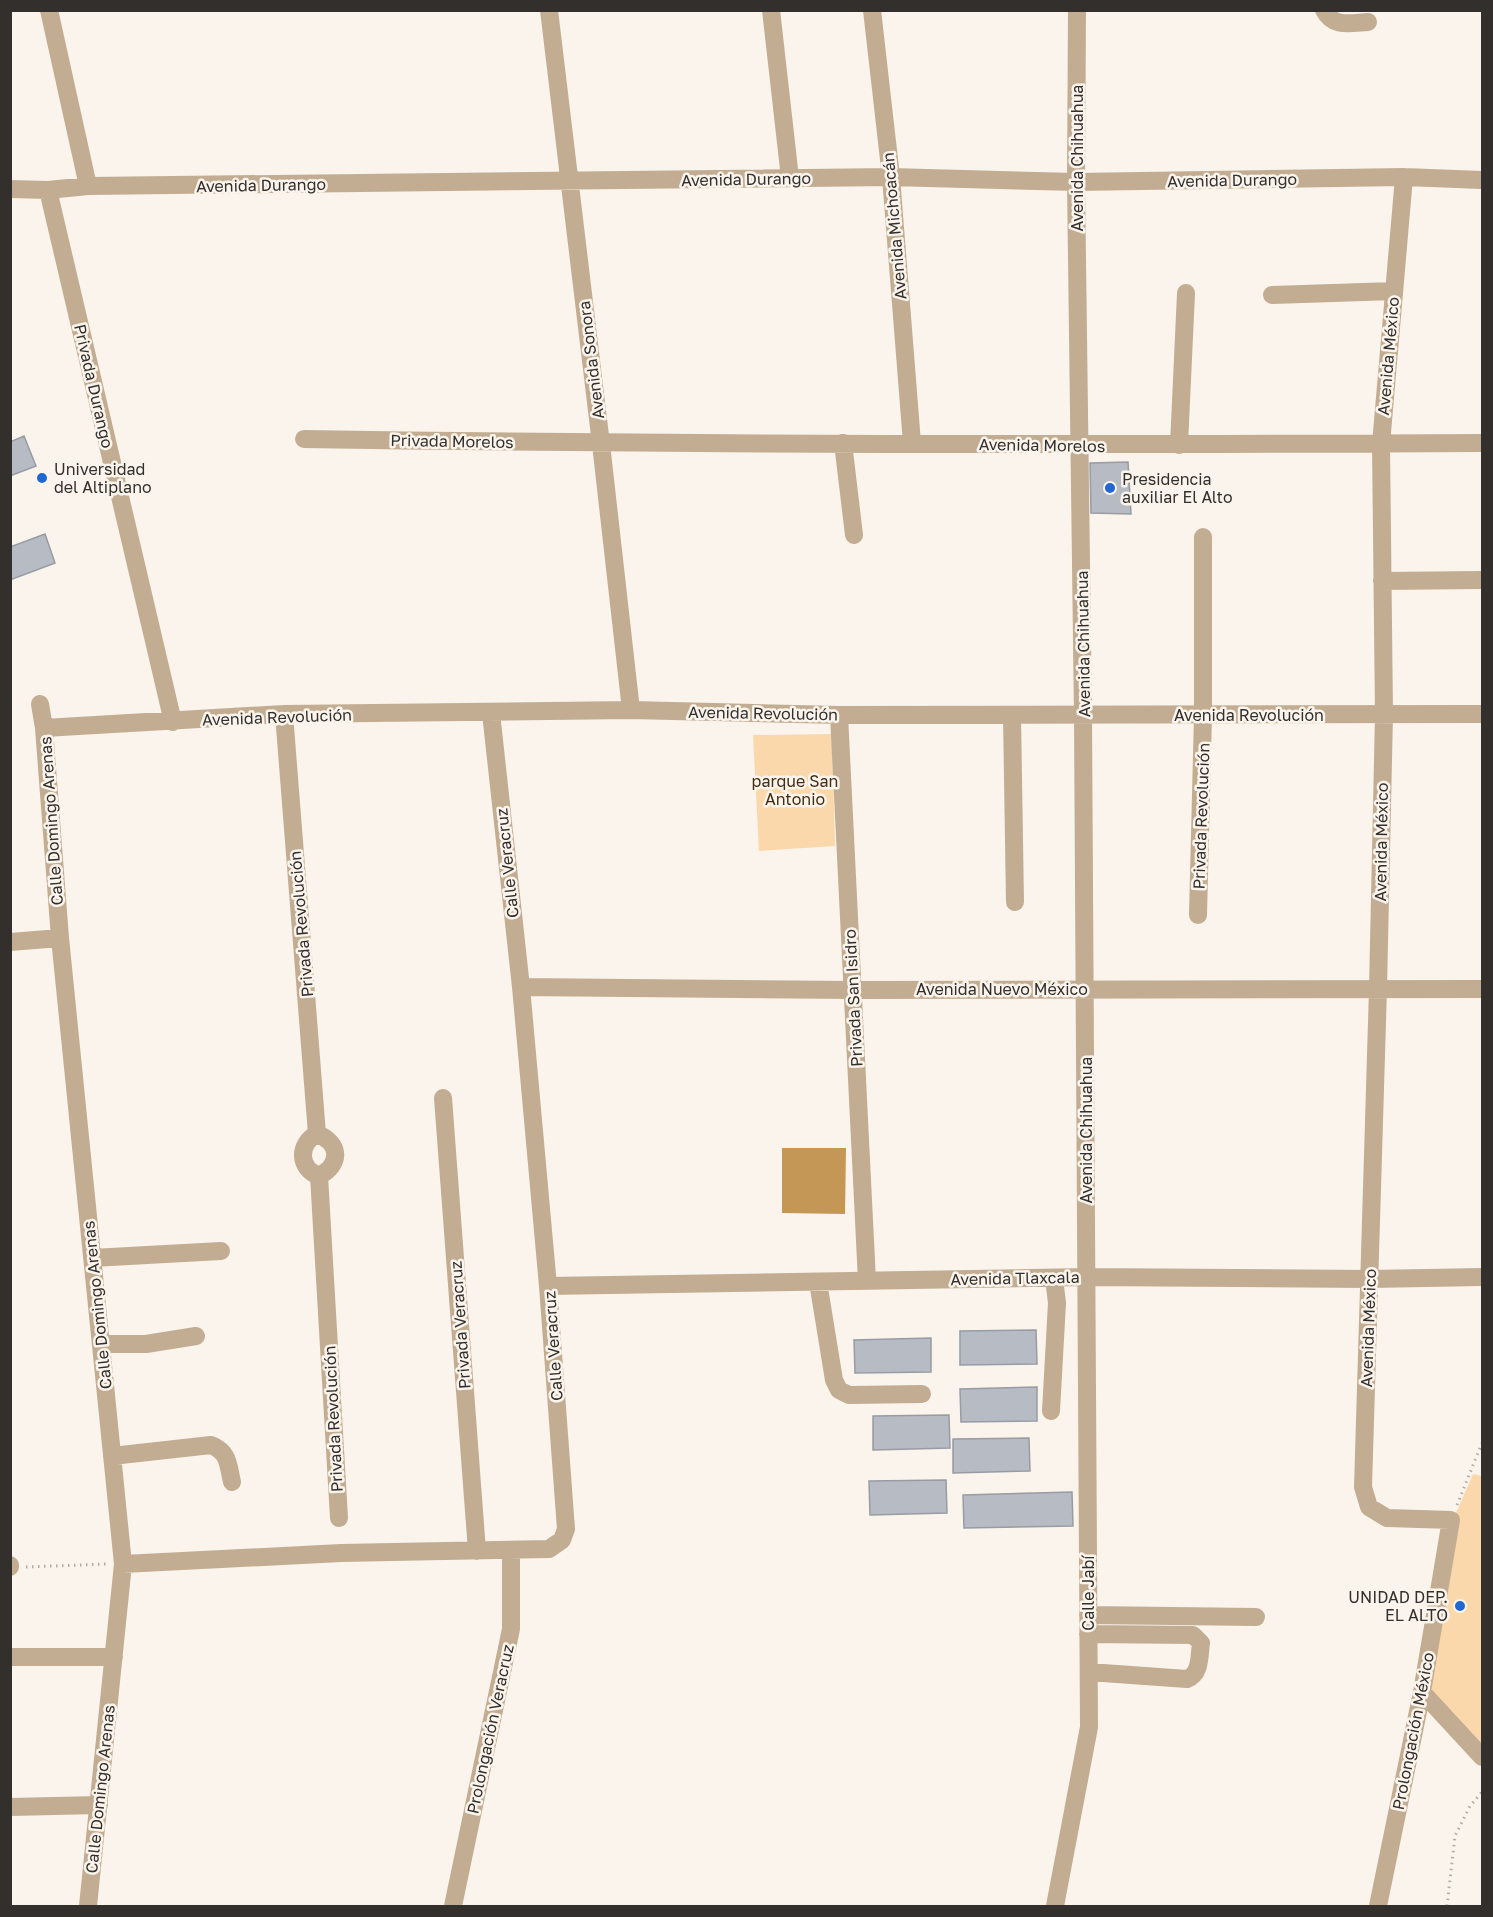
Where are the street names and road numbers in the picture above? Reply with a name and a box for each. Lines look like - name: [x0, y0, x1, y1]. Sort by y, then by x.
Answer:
- street label: Avenida Chihuahua: [1067, 85, 1087, 231]
- street label: Avenida Michoacán: [878, 152, 910, 300]
- street label: Avenida Durango: [681, 168, 811, 190]
- street label: Avenida Durango: [1167, 169, 1297, 191]
- street label: Avenida Durango: [196, 174, 326, 196]
- street label: Avenida México: [1373, 296, 1403, 416]
- street label: Avenida Sonora: [574, 300, 608, 420]
- street label: Privada Durango: [70, 322, 118, 450]
- street label: Privada Morelos: [390, 430, 514, 452]
- street label: Avenida Morelos: [979, 434, 1105, 456]
- street label: Avenida Chihuahua: [1072, 570, 1094, 718]
- street label: Avenida Revolución: [688, 702, 838, 724]
- street label: Avenida Revolución: [202, 704, 352, 730]
- street label: Avenida Revolución: [1174, 705, 1324, 725]
- street label: Calle Domingo Arenas: [35, 736, 67, 906]
- street label: Privada Revolución: [1188, 742, 1214, 890]
- street label: Avenida México: [1370, 782, 1392, 902]
- street label: Calle Veracruz: [491, 807, 523, 919]
- street label: Privada Revolución: [285, 850, 317, 998]
- street label: Privada San Isidro: [839, 929, 867, 1067]
- street label: Avenida Nuevo México: [916, 979, 1088, 999]
- street label: Avenida Chihuahua: [1076, 1057, 1096, 1203]
- street label: Calle Domingo Arenas: [78, 1220, 116, 1390]
- street label: Privada Veracruz: [446, 1260, 474, 1390]
- street label: Avenida Tlaxcala: [950, 1267, 1080, 1289]
- street label: Avenida México: [1356, 1268, 1380, 1388]
- street label: Calle Veracruz: [539, 1290, 567, 1402]
- street label: Privada Revolución: [319, 1345, 347, 1493]
- street label: Calle Jabí: [1078, 1554, 1098, 1631]
- street label: Prolongación Veracruz: [462, 1642, 518, 1816]
- street label: Prolongación México: [1388, 1651, 1438, 1811]
- street label: Calle Domingo Arenas: [81, 1704, 119, 1874]

